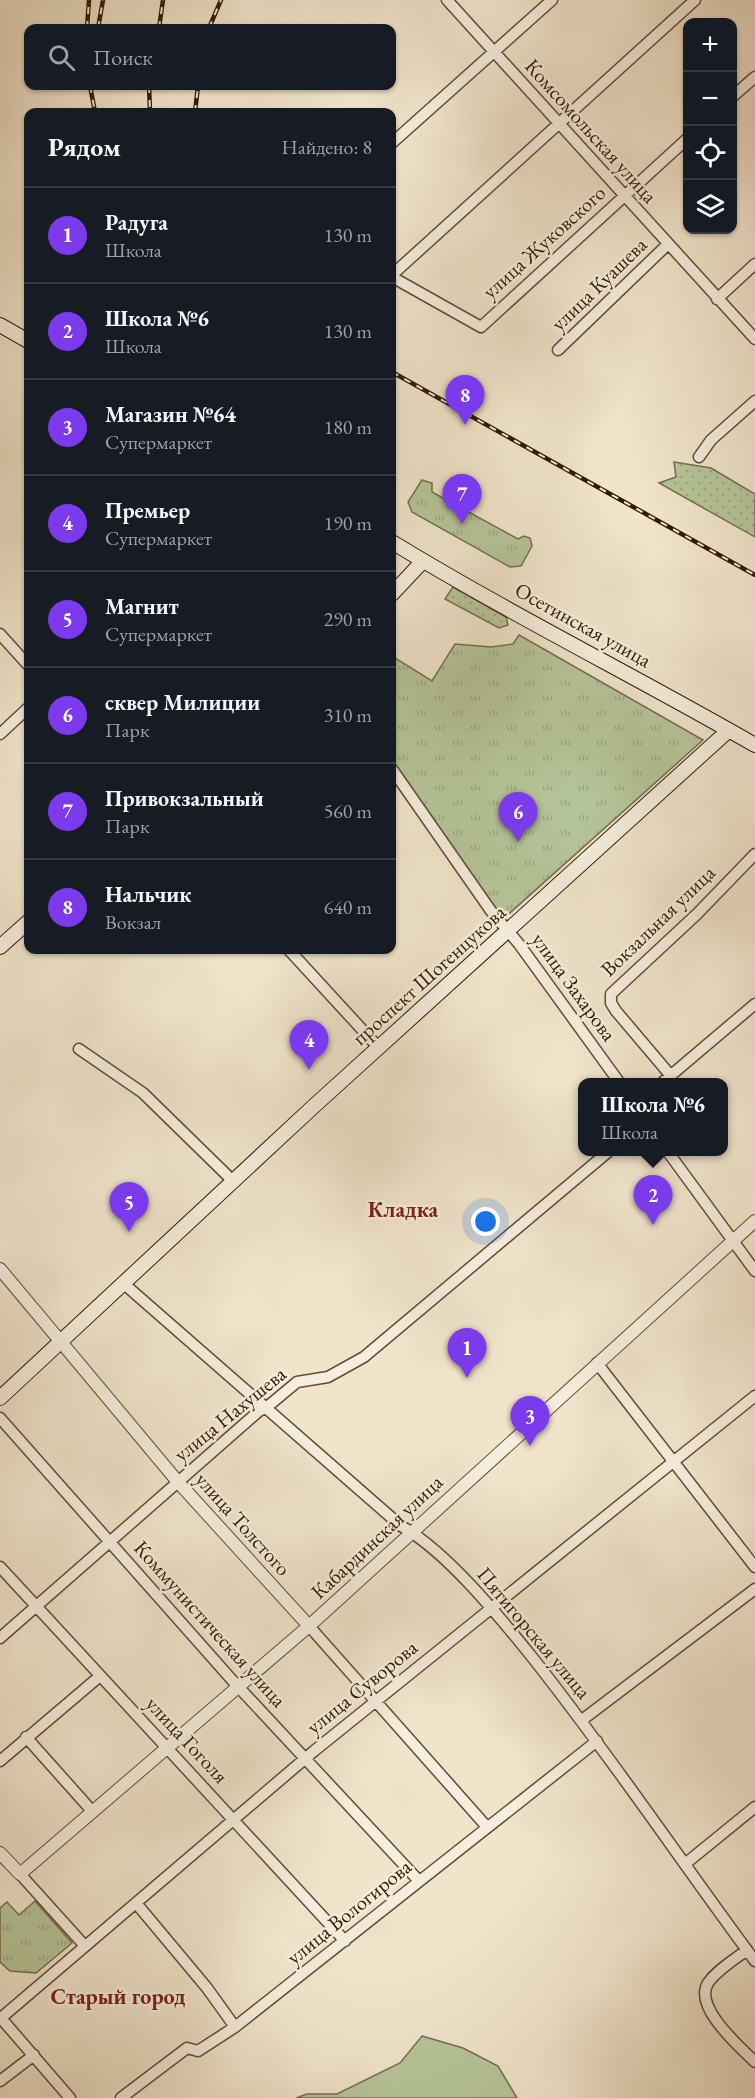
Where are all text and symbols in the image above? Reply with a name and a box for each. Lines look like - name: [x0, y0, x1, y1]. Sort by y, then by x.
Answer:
- map controls: [683, 18, 737, 234]
- button: +: [683, 18, 737, 72]
- search box: [24, 24, 396, 90]
- icon: search: [45, 41, 78, 74]
- text: Поиск: [93, 43, 153, 72]
- street label: Комсомольская улица: [519, 53, 664, 209]
- button: −: [683, 72, 737, 126]
- button: locate: [683, 126, 737, 180]
- text: Рядом: [48, 130, 121, 164]
- text: Найдено: 8: [281, 134, 372, 160]
- street label: улица Жуковского: [476, 179, 611, 304]
- button: layers: [683, 180, 737, 234]
- text: Радуга: [105, 208, 168, 237]
- text: 1: [62, 222, 73, 248]
- text: 130 m: [324, 222, 372, 248]
- street label: улица Куашева: [545, 231, 653, 336]
- text: Школа: [105, 237, 162, 263]
- text: Школа №6: [105, 304, 209, 333]
- text: 2: [62, 318, 73, 344]
- text: 130 m: [324, 318, 372, 344]
- text: Школа: [105, 333, 162, 359]
- pin: 8: [446, 376, 484, 425]
- text: Магазин №64: [105, 400, 236, 429]
- text: 3: [62, 414, 73, 440]
- text: 180 m: [324, 414, 372, 440]
- text: Супермаркет: [105, 429, 212, 455]
- pin: 7: [442, 474, 482, 524]
- text: Премьер: [105, 496, 190, 525]
- text: 4: [62, 510, 73, 536]
- text: 190 m: [324, 510, 372, 536]
- text: Супермаркет: [105, 525, 212, 551]
- street label: Осетинская улица: [510, 576, 657, 674]
- text: Магнит: [105, 592, 179, 621]
- text: 5: [62, 606, 73, 632]
- text: 290 m: [324, 606, 372, 632]
- text: Супермаркет: [105, 621, 212, 647]
- text: сквер Милиции: [105, 688, 260, 717]
- text: 6: [62, 702, 73, 728]
- text: 310 m: [324, 702, 372, 728]
- text: Парк: [105, 717, 149, 743]
- text: Привокзальный: [105, 784, 264, 813]
- pin: 6: [498, 792, 538, 842]
- text: 7: [62, 798, 73, 824]
- text: 560 m: [324, 798, 372, 824]
- text: Парк: [105, 813, 149, 839]
- street label: Вокзальная улица: [595, 859, 721, 982]
- text: Нальчик: [105, 880, 191, 909]
- text: 8: [62, 894, 73, 920]
- text: 640 m: [324, 894, 372, 920]
- street label: проспект Шогенцукова: [346, 898, 512, 1051]
- text: Вокзал: [105, 909, 161, 935]
- street label: улица Захарова: [526, 927, 623, 1047]
- pin: 4: [290, 1020, 328, 1070]
- popup: [578, 1078, 728, 1156]
- text: Школа №6: [601, 1090, 705, 1119]
- text: Школа: [601, 1119, 658, 1145]
- pin: 2: [634, 1176, 672, 1225]
- pin: 5: [110, 1182, 148, 1232]
- district label: Кладка: [368, 1195, 439, 1224]
- your location: [471, 1207, 500, 1236]
- pin: 1: [448, 1328, 486, 1378]
- street label: улица Нахушева: [168, 1360, 292, 1467]
- pin: 3: [510, 1396, 550, 1446]
- street label: улица Толстого: [190, 1466, 297, 1581]
- street label: Кабардинская улица: [305, 1468, 449, 1605]
- street label: Коммунистическая улица: [128, 1534, 293, 1713]
- street label: Пятигорская улица: [471, 1561, 598, 1705]
- street label: улица Суворова: [301, 1633, 423, 1740]
- street label: улица Гоголя: [140, 1690, 235, 1789]
- street label: улица Вологирова: [281, 1853, 417, 1970]
- district label: Старый город: [50, 1982, 186, 2011]

